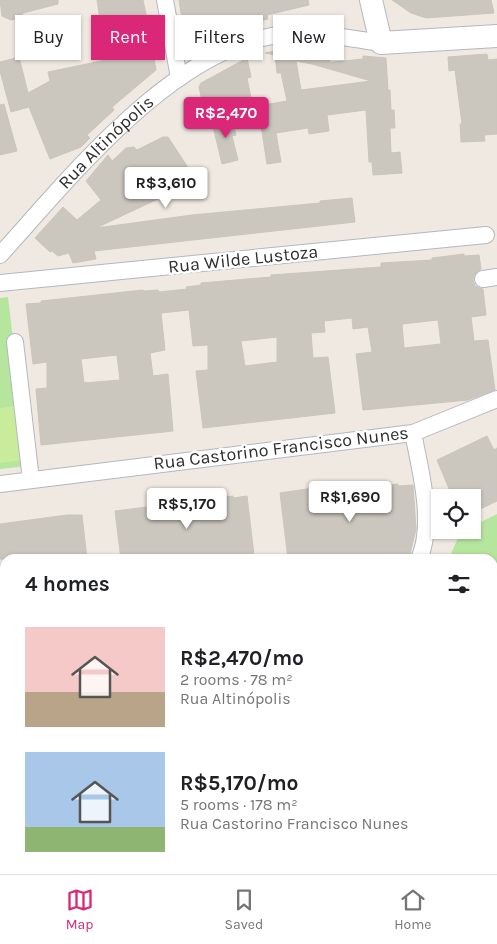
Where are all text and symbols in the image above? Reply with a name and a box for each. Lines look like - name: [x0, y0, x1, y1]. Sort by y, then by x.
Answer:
- chip: Buy: [15, 15, 81, 60]
- chip: Rent: [91, 15, 165, 60]
- chip: Filters: [175, 15, 263, 60]
- chip: New: [273, 15, 344, 60]
- street label: Rua Altinópolis: [54, 91, 158, 193]
- pin: R$2,470: [180, 96, 272, 139]
- text: R$2,470: [195, 103, 257, 122]
- pin: R$3,610: [120, 166, 212, 209]
- text: R$3,610: [136, 173, 196, 192]
- street label: Rua Wilde Lustoza: [167, 240, 319, 278]
- street label: Rua Castorino Francisco Nunes: [152, 421, 410, 475]
- pin: R$1,690: [304, 480, 396, 523]
- text: R$1,690: [320, 487, 380, 506]
- pin: R$5,170: [141, 488, 233, 530]
- map controls: [431, 489, 481, 539]
- button: locate: [431, 489, 481, 539]
- text: R$5,170: [158, 494, 216, 513]
- icon: filters: [445, 570, 473, 598]
- text: 4 homes: [25, 572, 110, 596]
- text: R$2,470/mo: [180, 646, 304, 670]
- icon: home: [65, 647, 125, 707]
- text: 2 rooms · 78 m²: [180, 670, 293, 689]
- text: Rua Altinópolis: [180, 689, 291, 708]
- text: R$5,170/mo: [180, 771, 298, 795]
- icon: home: [65, 772, 125, 832]
- text: 5 rooms · 178 m²: [180, 795, 298, 814]
- text: Rua Castorino Francisco Nunes: [180, 814, 408, 833]
- tab: Map: [66, 886, 94, 933]
- tab: Saved: [225, 886, 263, 933]
- tab: Home: [394, 886, 432, 933]

